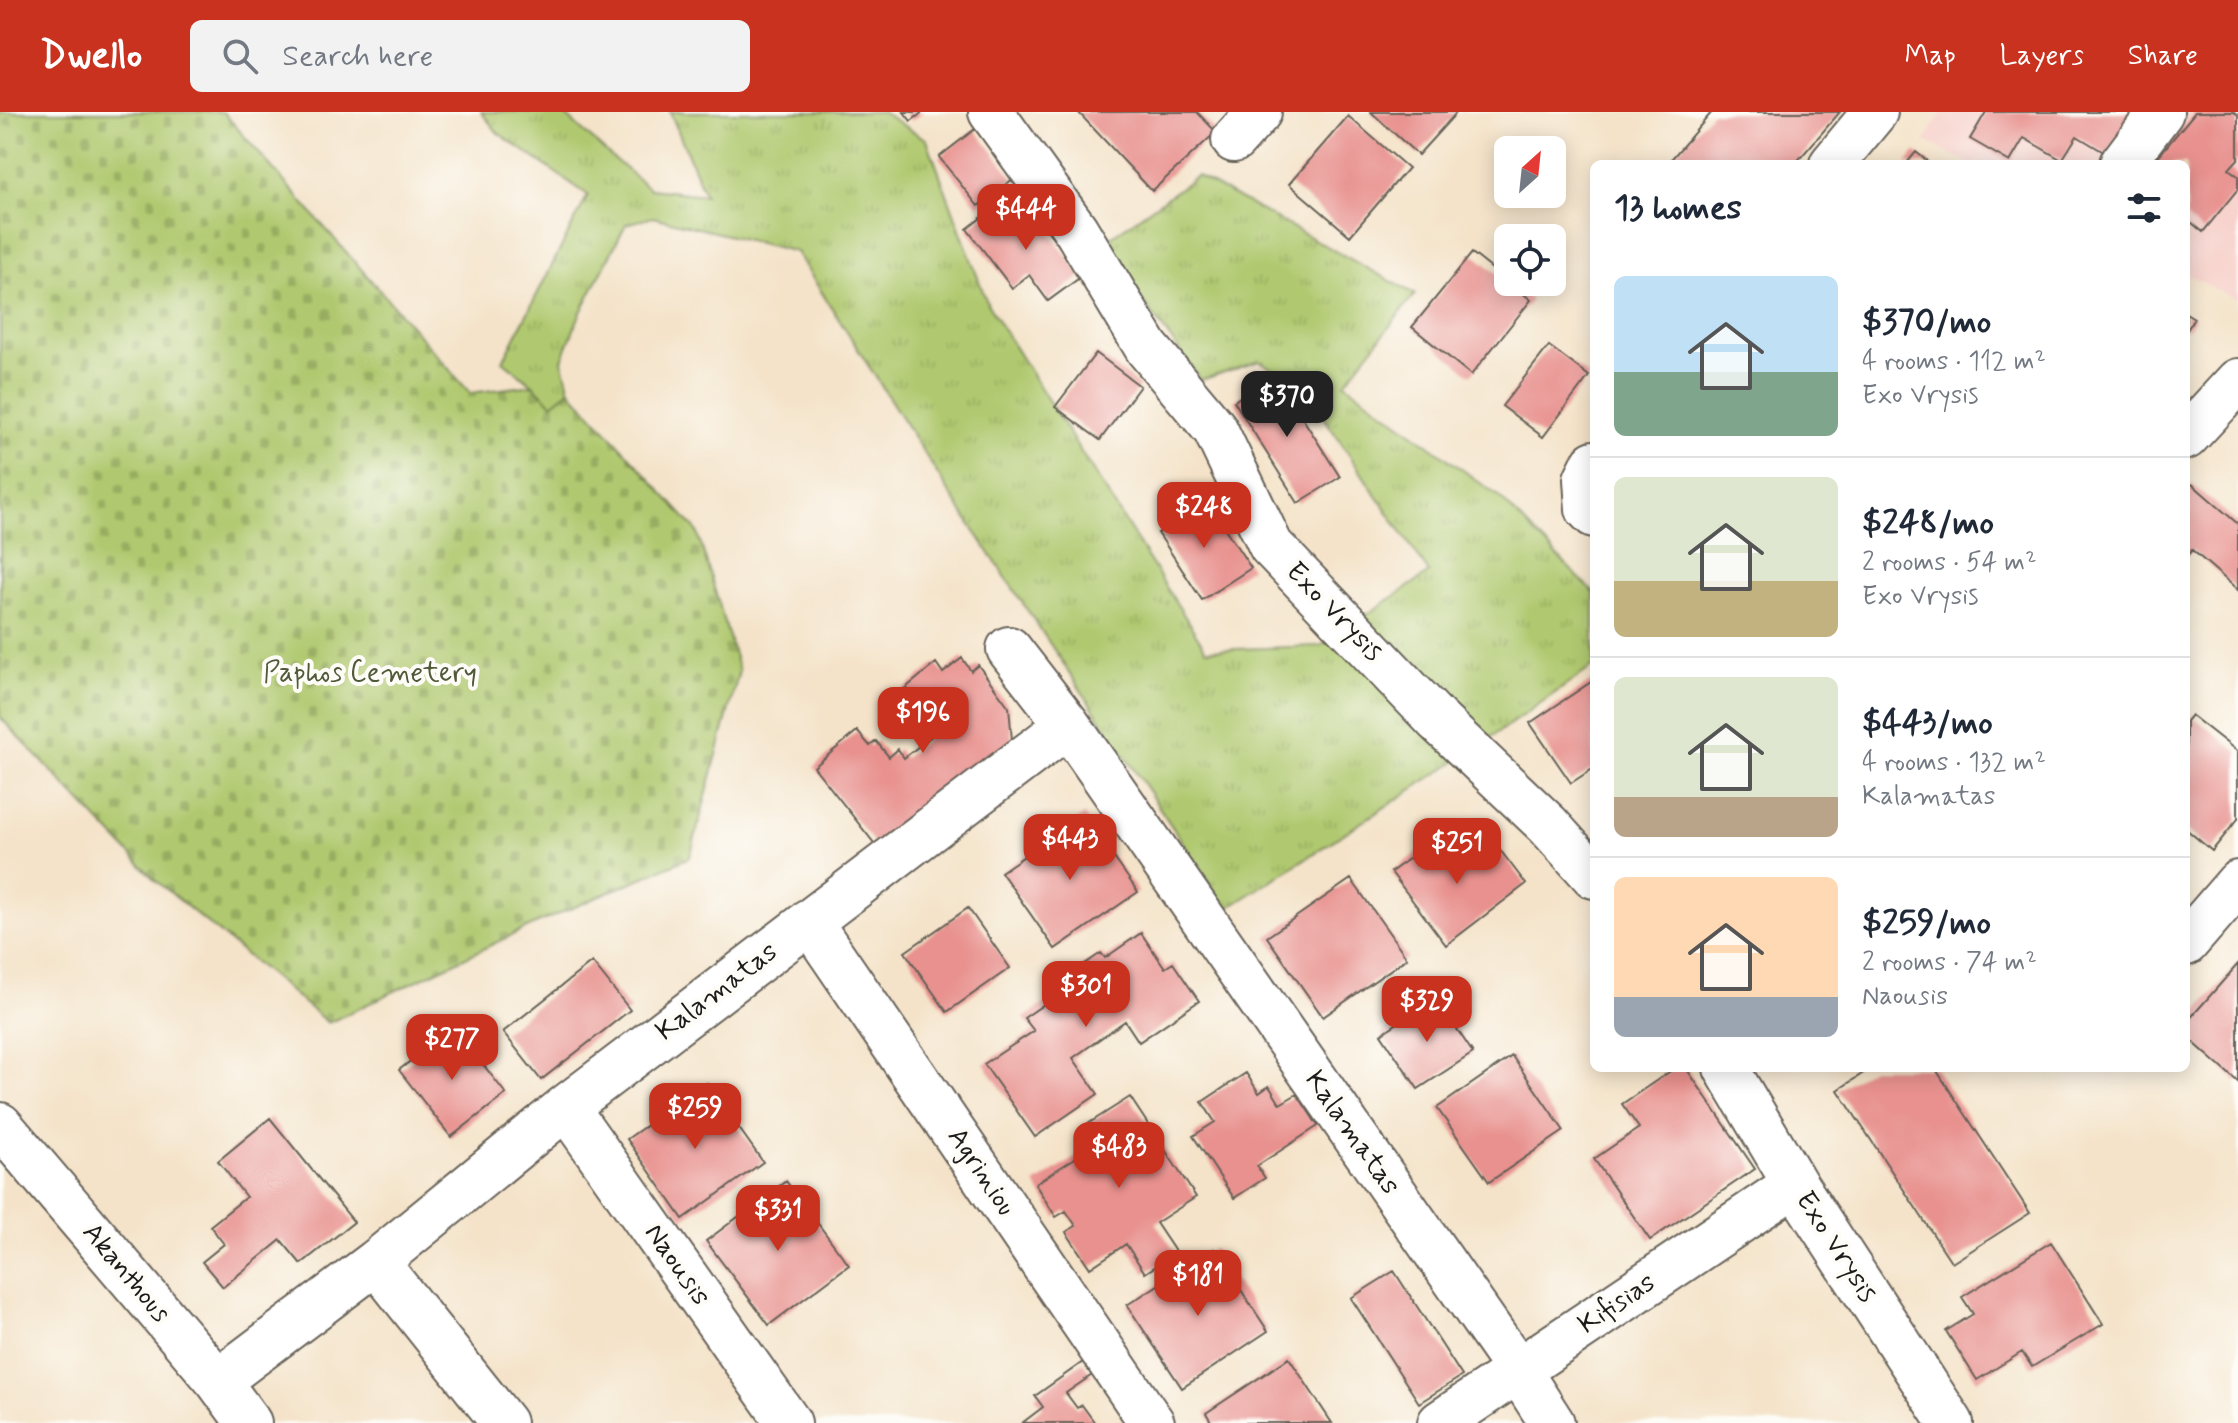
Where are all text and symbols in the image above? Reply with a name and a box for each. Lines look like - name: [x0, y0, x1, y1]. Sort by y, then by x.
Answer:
- search box: [190, 20, 750, 92]
- text: Dwello: [40, 32, 142, 81]
- icon: search: [218, 34, 262, 78]
- text: Search here: [282, 37, 433, 76]
- text: Map: [1905, 38, 1956, 75]
- text: Layers: [2000, 38, 2084, 75]
- text: Share: [2128, 38, 2198, 75]
- north arrow: [1494, 136, 1566, 208]
- map controls: [1494, 136, 1566, 296]
- pin: $444: [979, 184, 1073, 252]
- text: 13 homes: [1614, 186, 1742, 231]
- icon: filters: [2122, 186, 2166, 230]
- text: $444: [995, 193, 1057, 227]
- button: locate: [1494, 224, 1566, 296]
- text: $370/mo: [1862, 300, 1991, 345]
- icon: home: [1678, 308, 1774, 404]
- text: 4 rooms · 112 m²: [1862, 345, 2046, 379]
- pin: $370: [1240, 371, 1334, 439]
- text: Exo Vrysis: [1862, 379, 1978, 413]
- text: $370: [1259, 380, 1315, 414]
- pin: $248: [1157, 482, 1251, 550]
- text: $248: [1175, 491, 1233, 525]
- text: $248/mo: [1862, 501, 1994, 546]
- icon: home: [1678, 509, 1774, 605]
- text: 2 rooms · 54 m²: [1862, 546, 2037, 580]
- street label: Exo Vrysis: [1277, 554, 1391, 670]
- text: Exo Vrysis: [1862, 580, 1978, 614]
- park label: Paphos Cemetery: [263, 655, 477, 692]
- pin: $196: [876, 687, 970, 755]
- text: $196: [896, 696, 950, 730]
- text: $443/mo: [1862, 701, 1993, 746]
- icon: home: [1678, 709, 1774, 805]
- text: 4 rooms · 132 m²: [1862, 746, 2046, 780]
- text: Kalamatas: [1862, 780, 1995, 814]
- pin: $443: [1023, 814, 1117, 882]
- pin: $251: [1410, 818, 1504, 886]
- text: $443: [1042, 823, 1098, 857]
- text: $251: [1431, 827, 1483, 861]
- text: $259/mo: [1862, 901, 1991, 946]
- icon: home: [1678, 909, 1774, 1005]
- street label: Kalamatas: [649, 934, 785, 1050]
- text: 2 rooms · 74 m²: [1862, 946, 2037, 980]
- pin: $301: [1039, 961, 1133, 1029]
- text: $301: [1060, 970, 1112, 1004]
- pin: $329: [1380, 976, 1474, 1044]
- text: Naousis: [1862, 980, 1948, 1014]
- text: $329: [1400, 985, 1454, 1019]
- pin: $277: [405, 1014, 499, 1082]
- text: $277: [424, 1023, 480, 1057]
- street label: Kalamatas: [1296, 1064, 1408, 1202]
- pin: $259: [648, 1083, 742, 1151]
- text: $259: [667, 1092, 723, 1126]
- street label: Agriniou: [938, 1121, 1024, 1223]
- pin: $483: [1072, 1122, 1166, 1190]
- text: $483: [1091, 1131, 1147, 1165]
- street label: Exo Vrysis: [1786, 1184, 1886, 1310]
- pin: $331: [731, 1185, 825, 1253]
- text: $331: [754, 1194, 802, 1228]
- street label: Akanthous: [73, 1215, 179, 1331]
- street label: Naousis: [635, 1217, 719, 1313]
- pin: $181: [1151, 1250, 1245, 1318]
- text: $181: [1172, 1259, 1224, 1293]
- street label: Kifisias: [1571, 1265, 1663, 1343]

